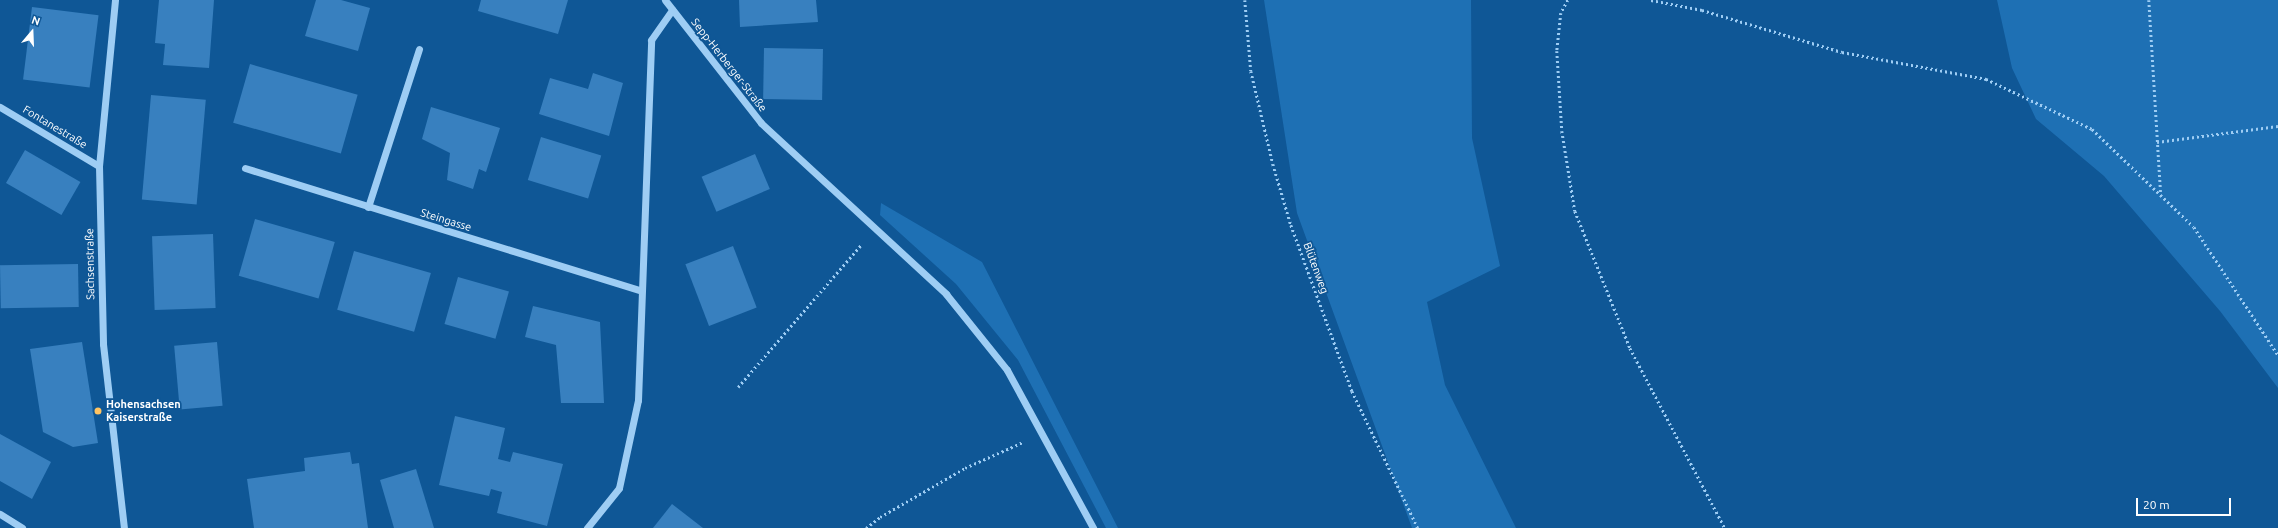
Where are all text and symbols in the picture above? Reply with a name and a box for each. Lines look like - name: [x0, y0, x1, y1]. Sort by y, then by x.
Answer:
- north arrow: [12, 12, 52, 52]
- text: N: [30, 14, 42, 28]
- street label: Sepp-Herberger-Straße: [689, 16, 769, 114]
- street label: Fontanestraße: [21, 103, 89, 151]
- street label: Steingasse: [419, 206, 473, 234]
- street label: Sachsenstraße: [83, 228, 97, 300]
- street label: Blütenweg: [1301, 241, 1331, 295]
- place label: Hohensachsen Kaiserstraße: [106, 398, 181, 424]
- marker: Hohensachsen Kaiserstraße: [93, 406, 103, 416]
- scale bar: [2138, 490, 2233, 516]
- text: 20 m: [2143, 498, 2170, 511]

